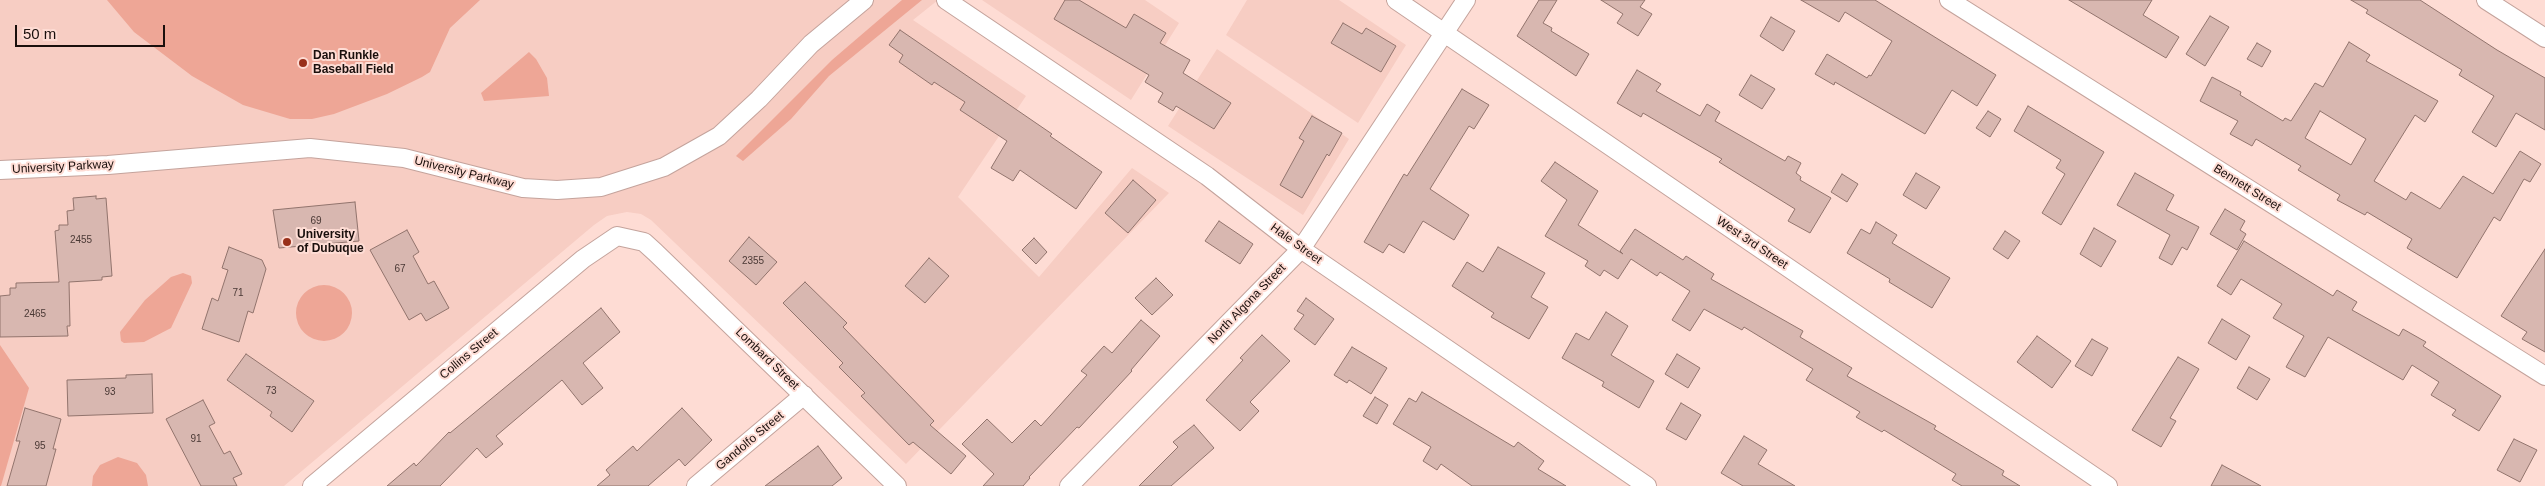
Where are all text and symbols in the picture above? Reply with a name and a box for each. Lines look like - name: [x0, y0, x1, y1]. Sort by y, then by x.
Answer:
- scale bar: [18, 15, 168, 47]
- text: 50 m: [23, 25, 56, 42]
- place label: Dan Runkle Baseball Field: [313, 49, 394, 77]
- marker: Dan Runkle Baseball Field: [297, 57, 309, 69]
- street label: University Parkway: [413, 154, 515, 192]
- street label: University Parkway: [12, 157, 114, 177]
- street label: Bennett Street: [2211, 162, 2283, 214]
- street label: West 3rd Street: [1714, 214, 1790, 272]
- house number: 69: [310, 215, 322, 227]
- street label: Hale Street: [1267, 221, 1325, 267]
- place label: University of Dubuque: [297, 228, 364, 256]
- house number: 2455: [70, 234, 92, 246]
- marker: University of Dubuque: [281, 236, 293, 248]
- house number: 2355: [742, 255, 764, 267]
- street label: North Algona Street: [1205, 261, 1289, 347]
- house number: 67: [394, 263, 406, 275]
- house number: 71: [232, 287, 244, 299]
- house number: 2465: [24, 308, 46, 320]
- street label: Lombard Street: [732, 325, 802, 393]
- street label: Collins Street: [437, 326, 501, 382]
- house number: 73: [265, 385, 277, 397]
- house number: 93: [104, 386, 116, 398]
- street label: Gandolfo Street: [713, 408, 787, 474]
- house number: 91: [190, 433, 202, 445]
- house number: 95: [34, 440, 46, 452]

